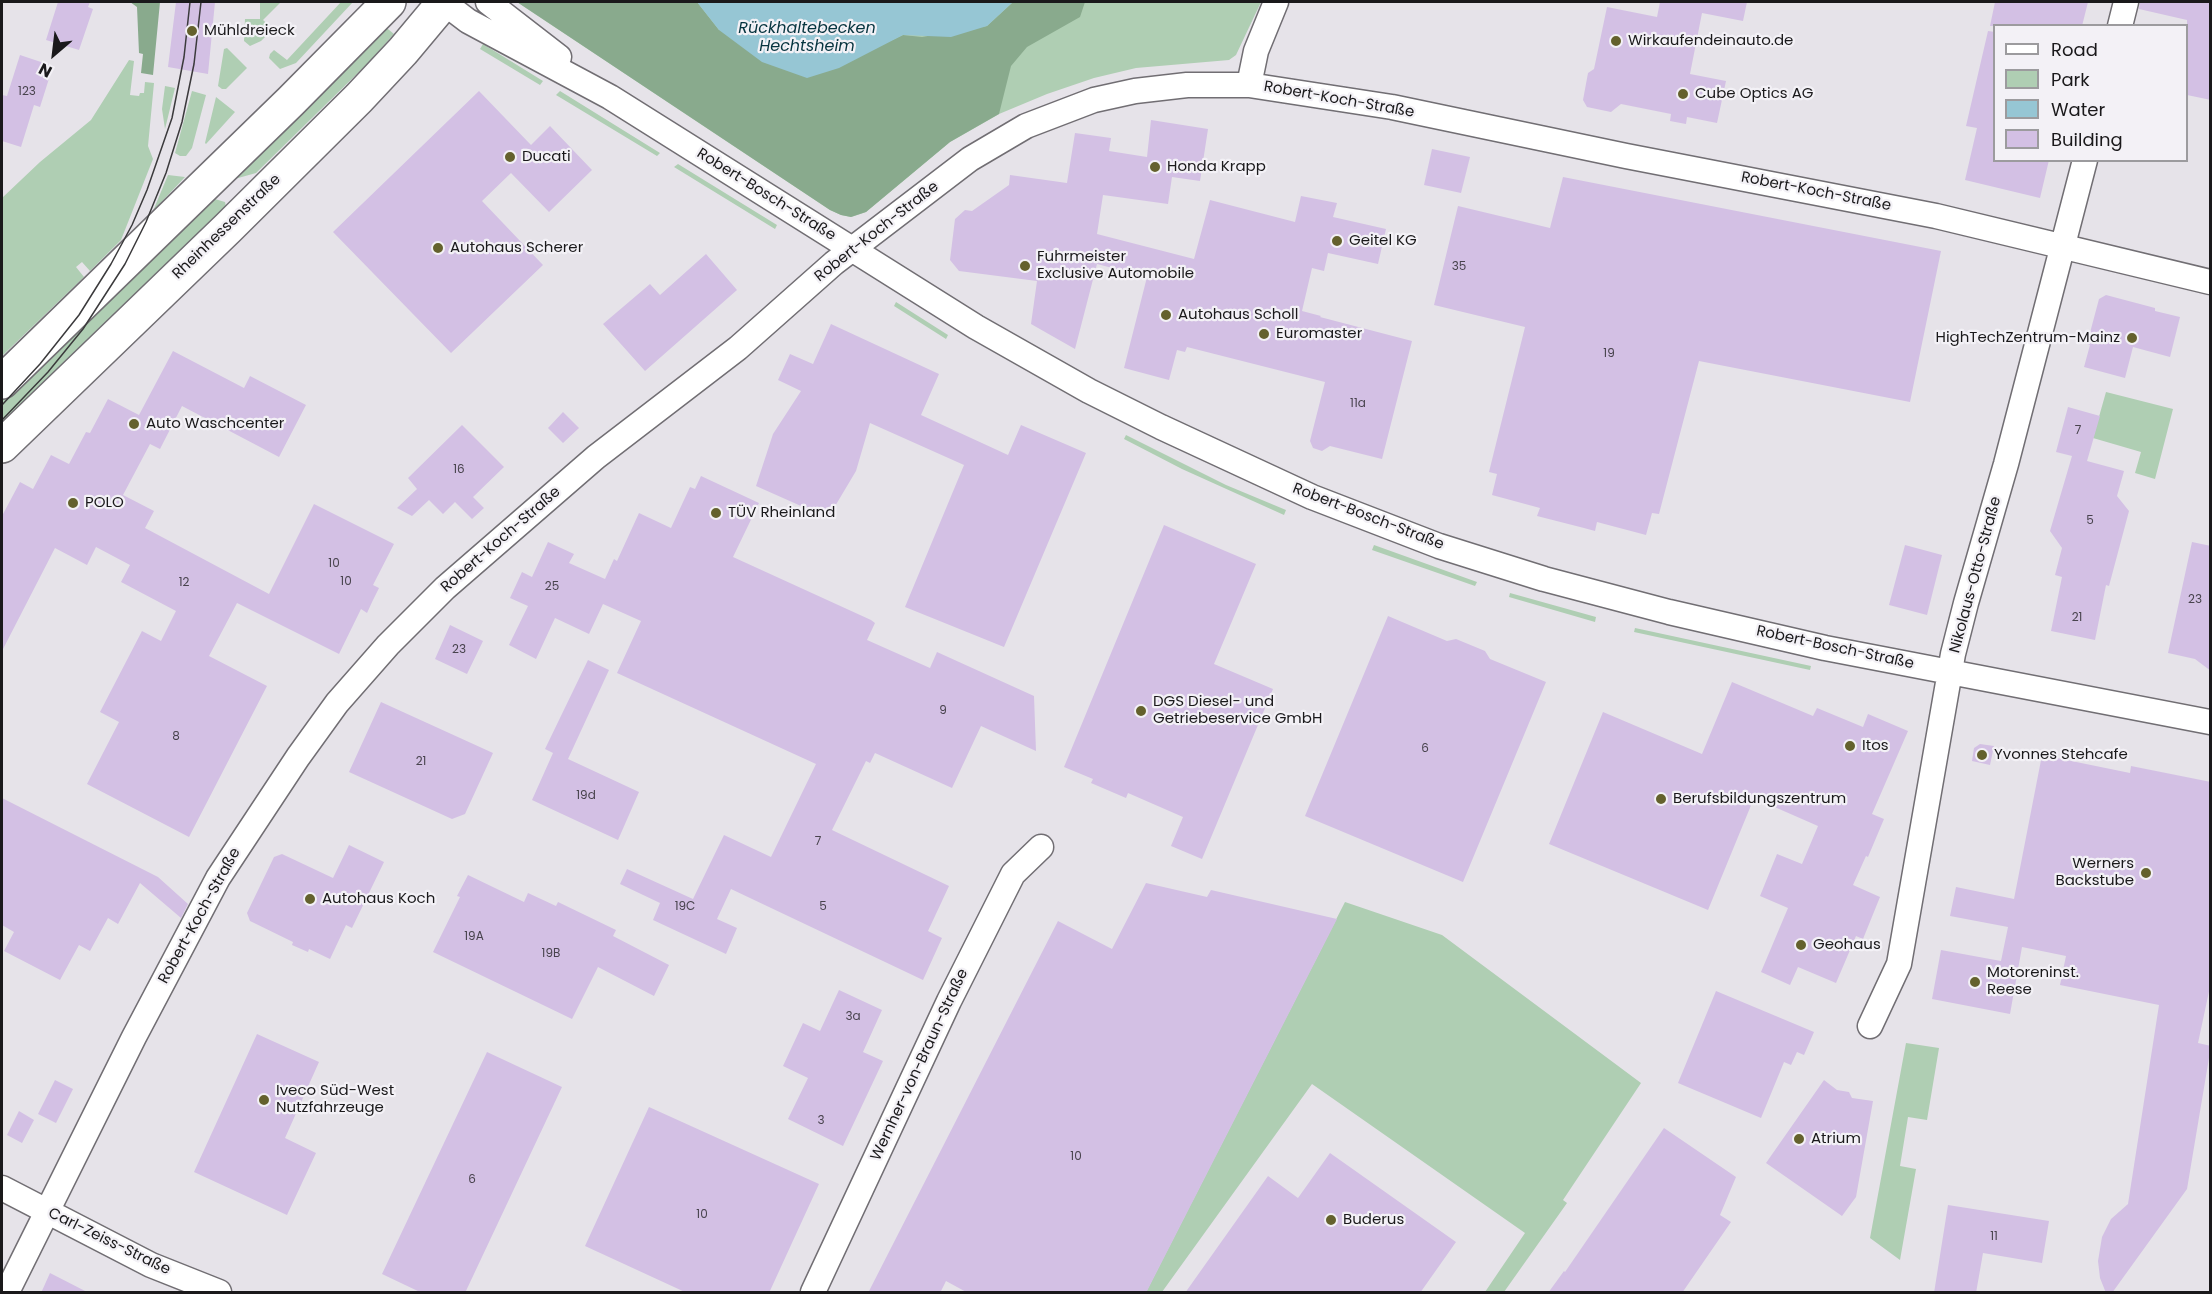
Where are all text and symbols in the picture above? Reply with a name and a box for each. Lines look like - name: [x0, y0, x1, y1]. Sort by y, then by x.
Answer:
- water label: Rückhaltebecken Hechtsheim: [738, 19, 876, 57]
- place label: Mühldreieck: [204, 22, 295, 40]
- north arrow: [24, 24, 84, 84]
- marker: Mühldreieck: [185, 24, 199, 38]
- legend: [1993, 24, 2188, 162]
- place label: Wirkaufendeinauto.de: [1628, 32, 1793, 50]
- marker: Wirkaufendeinauto.de: [1609, 34, 1623, 48]
- text: Road: [2051, 37, 2098, 62]
- text: N: [35, 57, 56, 83]
- text: Park: [2051, 67, 2090, 92]
- street label: Robert-Koch-Straße: [1262, 78, 1416, 122]
- house number: 123: [18, 85, 36, 99]
- place label: Cube Optics AG: [1695, 85, 1813, 103]
- marker: Cube Optics AG: [1676, 87, 1690, 101]
- text: Water: [2051, 97, 2105, 122]
- text: Building: [2051, 127, 2123, 152]
- street label: Robert-Bosch-Straße: [693, 145, 839, 245]
- place label: Ducati: [522, 148, 571, 166]
- marker: Ducati: [503, 150, 517, 164]
- place label: Honda Krapp: [1167, 158, 1266, 176]
- marker: Honda Krapp: [1148, 160, 1162, 174]
- street label: Robert-Koch-Straße: [1739, 169, 1893, 215]
- street label: Rheinhessenstraße: [169, 171, 285, 283]
- street label: Robert-Koch-Straße: [811, 178, 943, 286]
- place label: Geitel KG: [1349, 232, 1417, 250]
- marker: Geitel KG: [1330, 234, 1344, 248]
- place label: Autohaus Scherer: [450, 239, 583, 257]
- marker: Autohaus Scherer: [431, 241, 445, 255]
- place label: Fuhrmeister Exclusive Automobile: [1037, 248, 1194, 283]
- marker: Fuhrmeister Exclusive Automobile: [1018, 259, 1032, 273]
- house number: 35: [1452, 260, 1466, 274]
- place label: Autohaus Scholl: [1178, 306, 1298, 324]
- marker: Autohaus Scholl: [1159, 308, 1173, 322]
- place label: Euromaster: [1276, 325, 1362, 343]
- marker: Euromaster: [1257, 327, 1271, 341]
- place label: HighTechZentrum-Mainz: [1936, 329, 2120, 347]
- marker: HighTechZentrum-Mainz: [2125, 331, 2139, 345]
- house number: 19: [1603, 347, 1615, 361]
- house number: 11a: [1350, 397, 1366, 411]
- place label: Auto Waschcenter: [146, 415, 284, 433]
- marker: Auto Waschcenter: [127, 417, 141, 431]
- house number: 7: [2075, 424, 2081, 438]
- house number: 16: [453, 463, 465, 477]
- street label: Robert-Bosch-Straße: [1290, 480, 1446, 554]
- street label: Robert-Koch-Straße: [438, 483, 564, 597]
- place label: POLO: [85, 494, 124, 512]
- street label: Nikolaus-Otto-Straße: [1946, 495, 2006, 655]
- marker: POLO: [66, 496, 80, 510]
- place label: TÜV Rheinland: [728, 504, 835, 522]
- marker: TÜV Rheinland: [709, 506, 723, 520]
- house number: 5: [2086, 514, 2094, 528]
- house number: 10: [328, 557, 340, 571]
- house number: 10: [340, 575, 352, 589]
- house number: 12: [179, 576, 189, 590]
- house number: 25: [545, 580, 559, 594]
- house number: 23: [2188, 593, 2202, 607]
- house number: 21: [2072, 611, 2082, 625]
- street label: Robert-Bosch-Straße: [1755, 623, 1915, 673]
- house number: 23: [452, 643, 466, 657]
- place label: DGS Diesel- und Getriebeservice GmbH: [1153, 693, 1322, 728]
- house number: 9: [939, 704, 947, 718]
- marker: DGS Diesel- und Getriebeservice GmbH: [1134, 704, 1148, 718]
- house number: 8: [172, 730, 180, 744]
- place label: Itos: [1862, 737, 1889, 755]
- marker: Itos: [1843, 739, 1857, 753]
- house number: 6: [1421, 742, 1429, 756]
- place label: Yvonnes Stehcafe: [1994, 746, 2128, 764]
- marker: Yvonnes Stehcafe: [1975, 748, 1989, 762]
- house number: 21: [416, 755, 426, 769]
- house number: 19d: [576, 789, 596, 803]
- place label: Berufsbildungszentrum: [1673, 790, 1846, 808]
- marker: Berufsbildungszentrum: [1654, 792, 1668, 806]
- house number: 7: [815, 835, 821, 849]
- street label: Robert-Koch-Straße: [155, 845, 245, 987]
- place label: Werners Backstube: [2056, 855, 2134, 890]
- marker: Werners Backstube: [2139, 866, 2153, 880]
- place label: Autohaus Koch: [322, 890, 435, 908]
- marker: Autohaus Koch: [303, 892, 317, 906]
- house number: 19C: [675, 900, 695, 914]
- house number: 5: [819, 900, 827, 914]
- house number: 19A: [464, 930, 484, 944]
- place label: Geohaus: [1813, 936, 1881, 954]
- marker: Geohaus: [1794, 938, 1808, 952]
- house number: 19B: [542, 947, 560, 961]
- place label: Motoreninst. Reese: [1987, 964, 2079, 999]
- street label: Wernher-von-Braun-Straße: [868, 966, 972, 1164]
- marker: Motoreninst. Reese: [1968, 975, 1982, 989]
- house number: 3a: [845, 1010, 861, 1024]
- place label: Iveco Süd-West Nutzfahrzeuge: [276, 1082, 394, 1117]
- marker: Iveco Süd-West Nutzfahrzeuge: [257, 1093, 271, 1107]
- house number: 3: [817, 1114, 825, 1128]
- place label: Atrium: [1811, 1130, 1861, 1148]
- marker: Atrium: [1792, 1132, 1806, 1146]
- house number: 10: [1070, 1150, 1082, 1164]
- house number: 6: [468, 1173, 476, 1187]
- street label: Carl-Zeiss-Straße: [45, 1205, 173, 1279]
- house number: 10: [696, 1208, 708, 1222]
- place label: Buderus: [1343, 1211, 1404, 1229]
- marker: Buderus: [1324, 1213, 1338, 1227]
- house number: 11: [1990, 1230, 1998, 1244]

